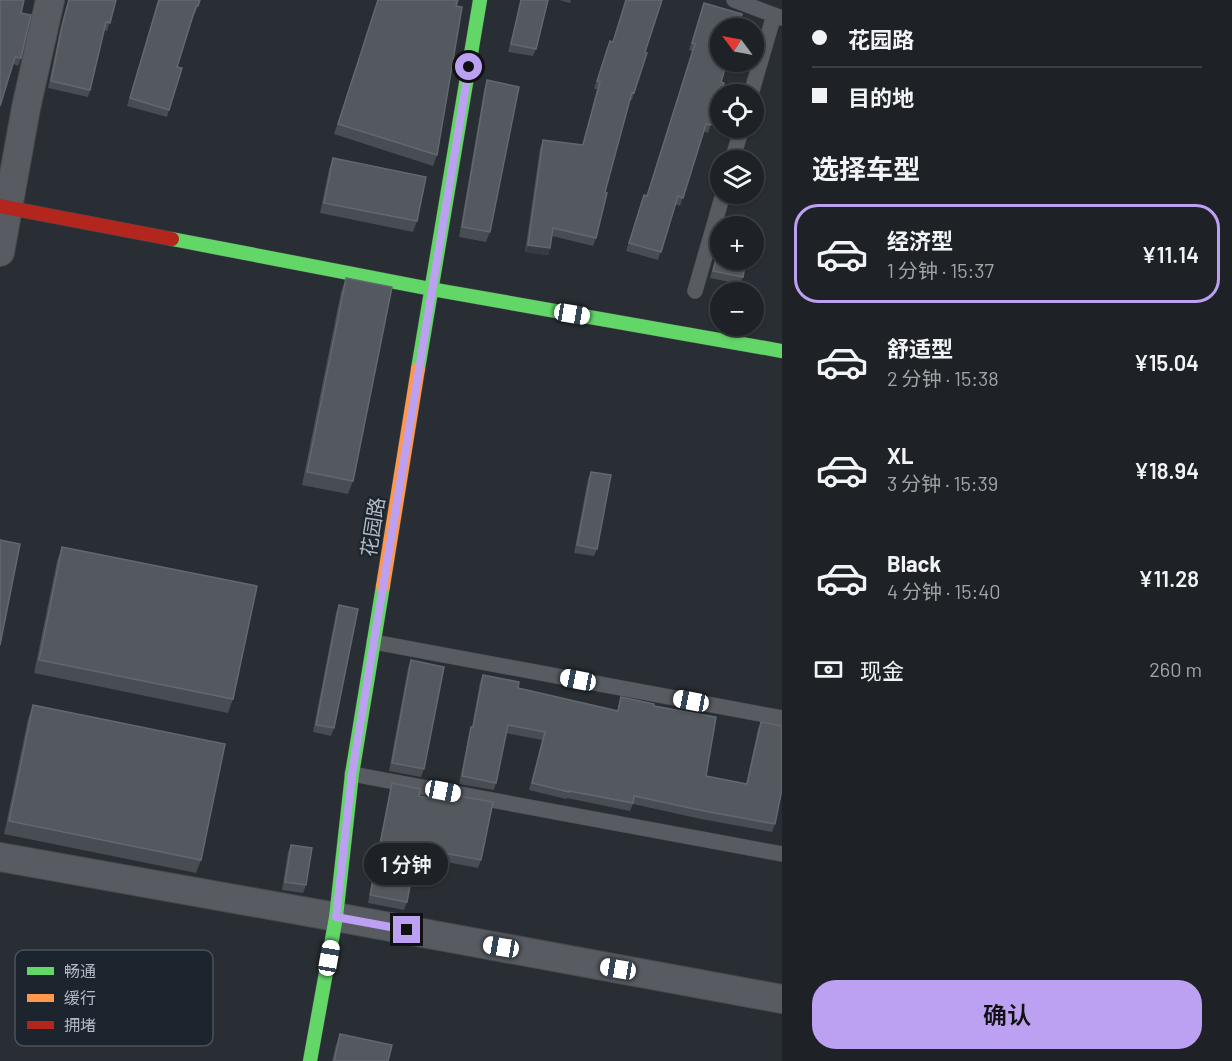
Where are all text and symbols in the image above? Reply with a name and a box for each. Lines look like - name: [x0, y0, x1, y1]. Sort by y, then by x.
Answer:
- north arrow: [710, 18, 764, 72]
- map controls: [710, 18, 764, 336]
- text: 花园路: [848, 26, 914, 52]
- route start: [455, 53, 482, 80]
- button: locate: [710, 84, 764, 138]
- text: 目的地: [848, 84, 914, 110]
- button: layers: [710, 150, 764, 204]
- text: 选择车型: [812, 152, 920, 184]
- button: +: [710, 216, 764, 270]
- icon: car: [815, 227, 869, 281]
- text: 经济型: [887, 227, 953, 253]
- text: ¥11.14: [1142, 241, 1199, 267]
- text: 1 分钟 · 15:37: [887, 258, 994, 282]
- button: −: [710, 282, 764, 336]
- car: [553, 302, 591, 326]
- icon: car: [815, 335, 869, 389]
- text: 舒适型: [887, 335, 953, 361]
- text: ¥15.04: [1134, 349, 1199, 375]
- text: 2 分钟 · 15:38: [887, 366, 999, 390]
- text: XL: [887, 442, 913, 468]
- icon: car: [815, 443, 869, 497]
- text: ¥18.94: [1134, 457, 1199, 483]
- text: 3 分钟 · 15:39: [887, 471, 998, 495]
- street label: 花园路: [355, 495, 389, 558]
- text: Black: [887, 550, 941, 576]
- icon: car: [815, 551, 869, 605]
- text: ¥11.28: [1138, 565, 1199, 591]
- text: 4 分钟 · 15:40: [887, 579, 1001, 603]
- icon: cash: [812, 653, 845, 686]
- text: 现金: [860, 657, 904, 683]
- text: 260 m: [1149, 657, 1202, 681]
- car: [559, 668, 597, 692]
- car: [672, 689, 710, 713]
- car: [424, 779, 462, 803]
- callout: 1 分钟: [365, 843, 449, 885]
- text: 1 分钟: [380, 852, 432, 876]
- route end: [393, 916, 420, 943]
- car: [482, 935, 520, 959]
- car: [317, 939, 341, 977]
- legend: [15, 950, 213, 1046]
- car: [599, 957, 637, 981]
- text: 畅通: [64, 961, 96, 980]
- button: 确认: [812, 980, 1202, 1049]
- text: 缓行: [64, 988, 96, 1007]
- text: 拥堵: [64, 1015, 96, 1034]

